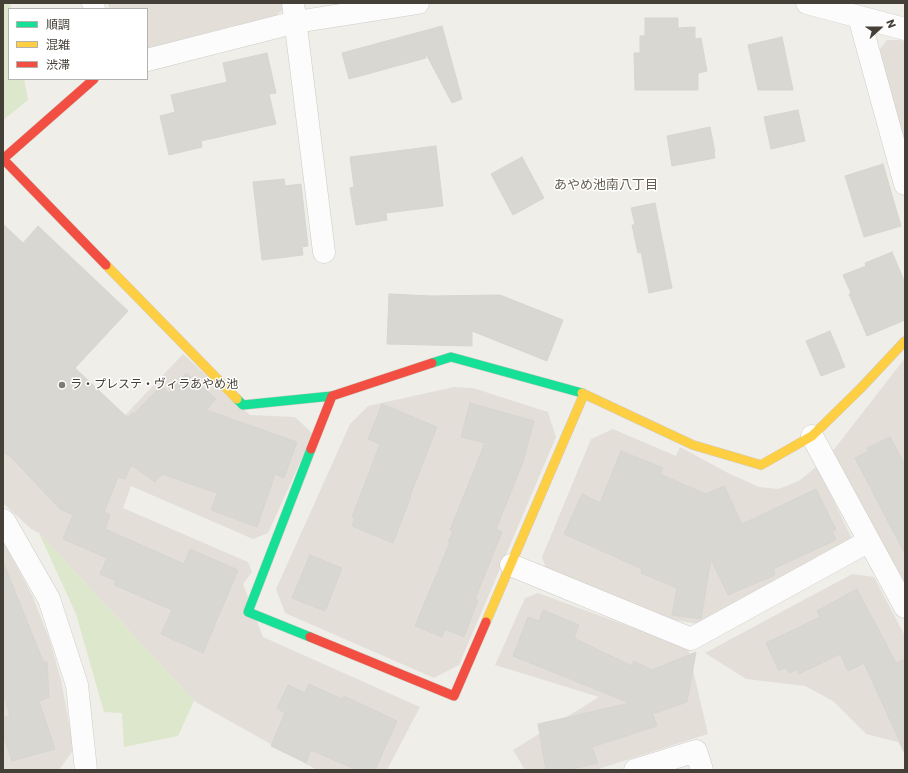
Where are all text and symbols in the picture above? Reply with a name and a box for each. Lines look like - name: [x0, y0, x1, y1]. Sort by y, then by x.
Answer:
- legend: [8, 8, 148, 80]
- north arrow: [860, 8, 900, 48]
- text: 順調: [46, 16, 70, 33]
- text: N: [882, 17, 900, 30]
- text: 混雑: [46, 36, 70, 53]
- text: 渋滞: [46, 56, 70, 73]
- district label: あやめ池南八丁目: [554, 178, 658, 194]
- place label: ラ・プレステ・ヴィラあやめ池: [70, 378, 238, 392]
- marker: ラ・プレステ・ヴィラあやめ池: [57, 380, 67, 390]

